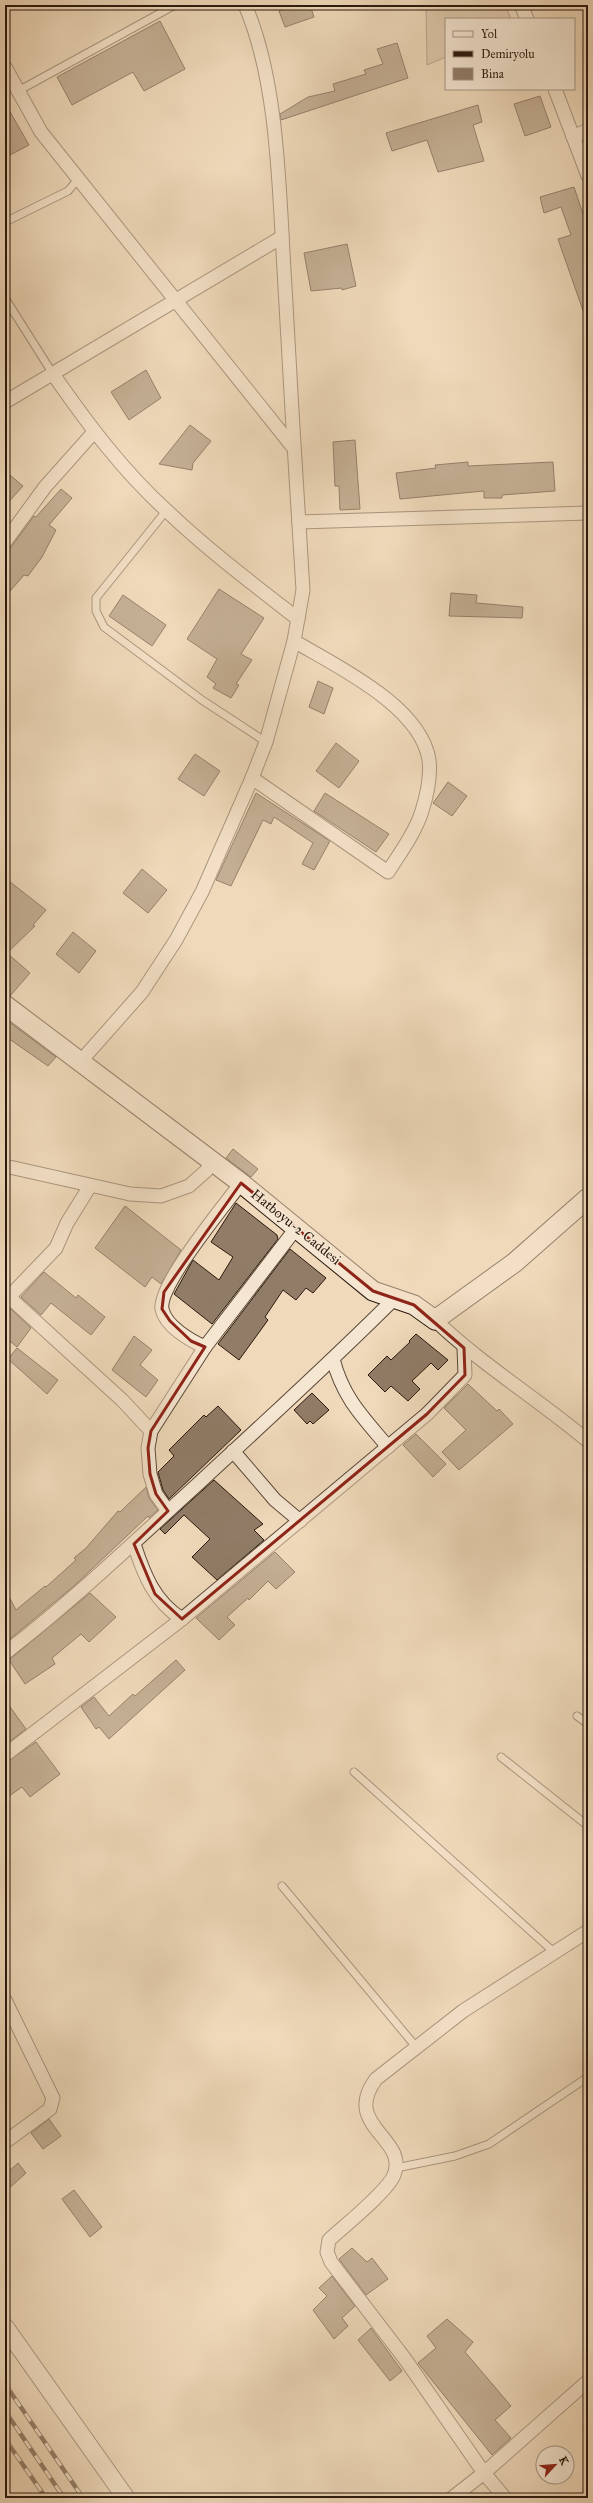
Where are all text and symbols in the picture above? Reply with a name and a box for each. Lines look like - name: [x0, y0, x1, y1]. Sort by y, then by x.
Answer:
- legend: [445, 18, 575, 90]
- text: Yol: [481, 27, 498, 41]
- text: Demiryolu: [481, 47, 535, 61]
- text: Bina: [481, 67, 505, 81]
- street label: Hatboyu-2 Caddesi: [248, 1186, 345, 1269]
- north arrow: [535, 2445, 575, 2485]
- text: K: [556, 2454, 572, 2468]

